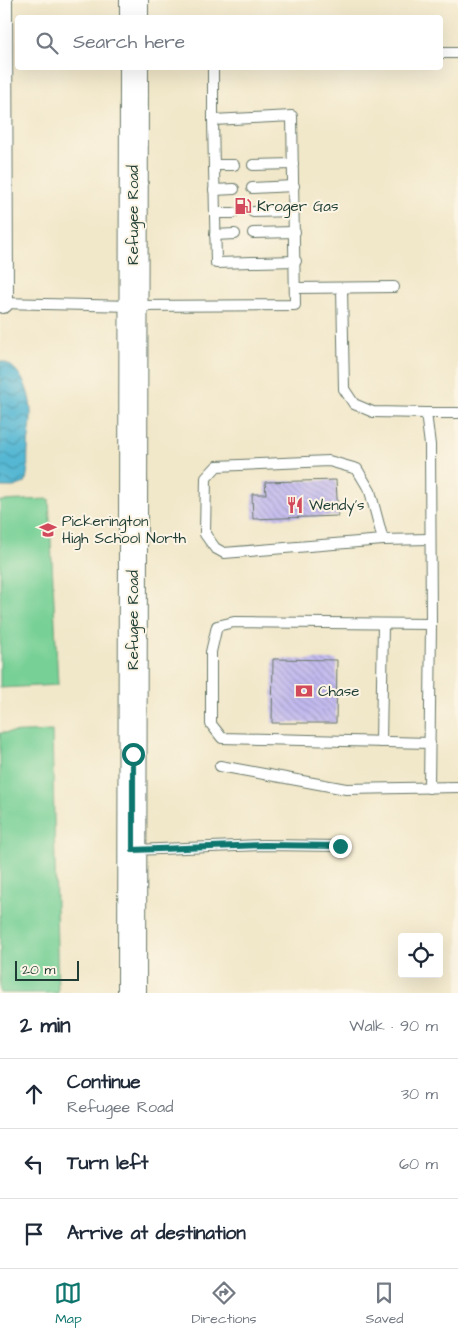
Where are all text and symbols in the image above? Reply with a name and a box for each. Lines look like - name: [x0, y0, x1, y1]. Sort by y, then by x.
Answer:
- search box: [15, 15, 443, 70]
- icon: search: [33, 29, 61, 57]
- text: Search here: [73, 29, 185, 56]
- street label: Refugee Road: [123, 165, 145, 265]
- fuel station icon: Kroger Gas: [233, 196, 253, 216]
- place label: Kroger Gas: [257, 196, 339, 218]
- restaurant icon: Wendy's: [285, 495, 305, 515]
- place label: Wendy's: [309, 495, 365, 517]
- place label: Pickerington High School North: [62, 511, 186, 550]
- school or university icon: Pickerington High School North: [38, 520, 58, 540]
- street label: Refugee Road: [123, 570, 145, 670]
- bank icon: Chase: [294, 681, 314, 701]
- place label: Chase: [318, 681, 359, 702]
- route start: [122, 743, 145, 766]
- route end: [329, 835, 352, 858]
- map controls: [398, 933, 443, 978]
- button: locate: [398, 933, 443, 978]
- scale bar: [15, 958, 79, 981]
- text: 20 m: [22, 960, 55, 980]
- text: 2 min: [20, 1011, 70, 1040]
- text: Walk · 90 m: [349, 1015, 438, 1037]
- text: Continue: [67, 1069, 141, 1096]
- icon: ahead: [20, 1080, 48, 1108]
- text: 30 m: [401, 1083, 438, 1105]
- text: Refugee Road: [67, 1096, 173, 1118]
- icon: left: [20, 1150, 48, 1178]
- text: Turn left: [67, 1150, 148, 1177]
- text: 60 m: [399, 1153, 438, 1175]
- icon: arrive: [20, 1220, 48, 1248]
- text: Arrive at destination: [67, 1220, 246, 1247]
- tab: Map: [54, 1279, 82, 1329]
- tab: Directions: [191, 1279, 256, 1329]
- tab: Saved: [365, 1279, 404, 1329]

